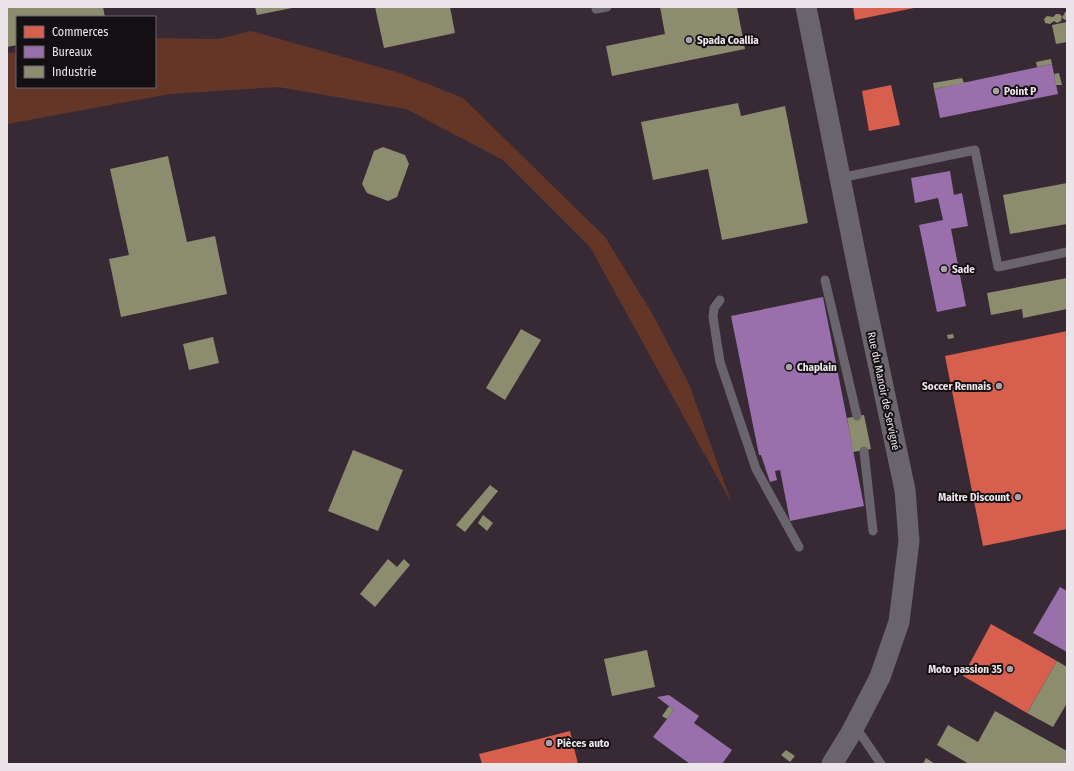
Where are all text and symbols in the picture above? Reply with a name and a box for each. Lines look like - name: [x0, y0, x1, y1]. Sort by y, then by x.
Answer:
- legend: [16, 16, 156, 88]
- text: Commerces: [52, 25, 108, 39]
- place label: Spada Coallia: [697, 34, 759, 47]
- marker: Spada Coallia: [684, 35, 694, 45]
- text: Bureaux: [52, 45, 93, 59]
- text: Industrie: [52, 65, 96, 79]
- place label: Point P: [1004, 85, 1036, 98]
- marker: Point P: [991, 86, 1001, 96]
- place label: Sade: [952, 263, 975, 276]
- marker: Sade: [939, 264, 949, 274]
- street label: Rue du Manoir de Servigné: [865, 331, 902, 451]
- place label: Chaplain: [797, 361, 837, 374]
- marker: Chaplain: [784, 362, 794, 372]
- place label: Soccer Rennais: [922, 380, 991, 393]
- marker: Soccer Rennais: [994, 381, 1004, 391]
- place label: Maitre Discount: [938, 491, 1010, 504]
- marker: Maitre Discount: [1013, 492, 1023, 502]
- place label: Moto passion 35: [928, 663, 1003, 676]
- marker: Moto passion 35: [1005, 664, 1015, 674]
- place label: Pièces auto: [557, 737, 610, 750]
- marker: Pièces auto: [544, 738, 554, 748]

